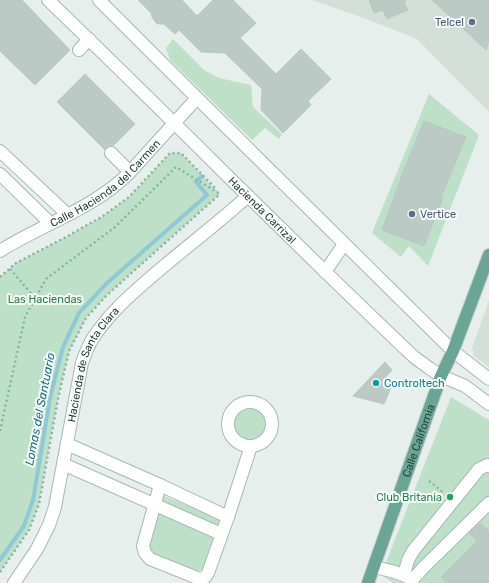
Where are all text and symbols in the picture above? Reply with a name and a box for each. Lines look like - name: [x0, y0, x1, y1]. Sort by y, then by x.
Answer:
- place label: Telcel: [435, 16, 464, 29]
- marker: Telcel: [467, 17, 477, 27]
- street label: Calle Hacienda del Carmen: [48, 137, 163, 230]
- street label: Hacienda Carrizal: [225, 174, 298, 246]
- place label: Vertice: [420, 208, 456, 221]
- marker: Vertice: [407, 209, 417, 219]
- park label: Las Haciendas: [8, 293, 83, 306]
- street label: Hacienda de Santa Clara: [65, 305, 122, 423]
- water label: Lomas del Santuario: [22, 351, 58, 467]
- place label: Controltech: [384, 377, 445, 390]
- marker: Controltech: [371, 378, 381, 388]
- street label: Calle California: [400, 403, 438, 479]
- place label: Club Britania: [376, 491, 442, 504]
- marker: Club Britania: [445, 492, 455, 502]

